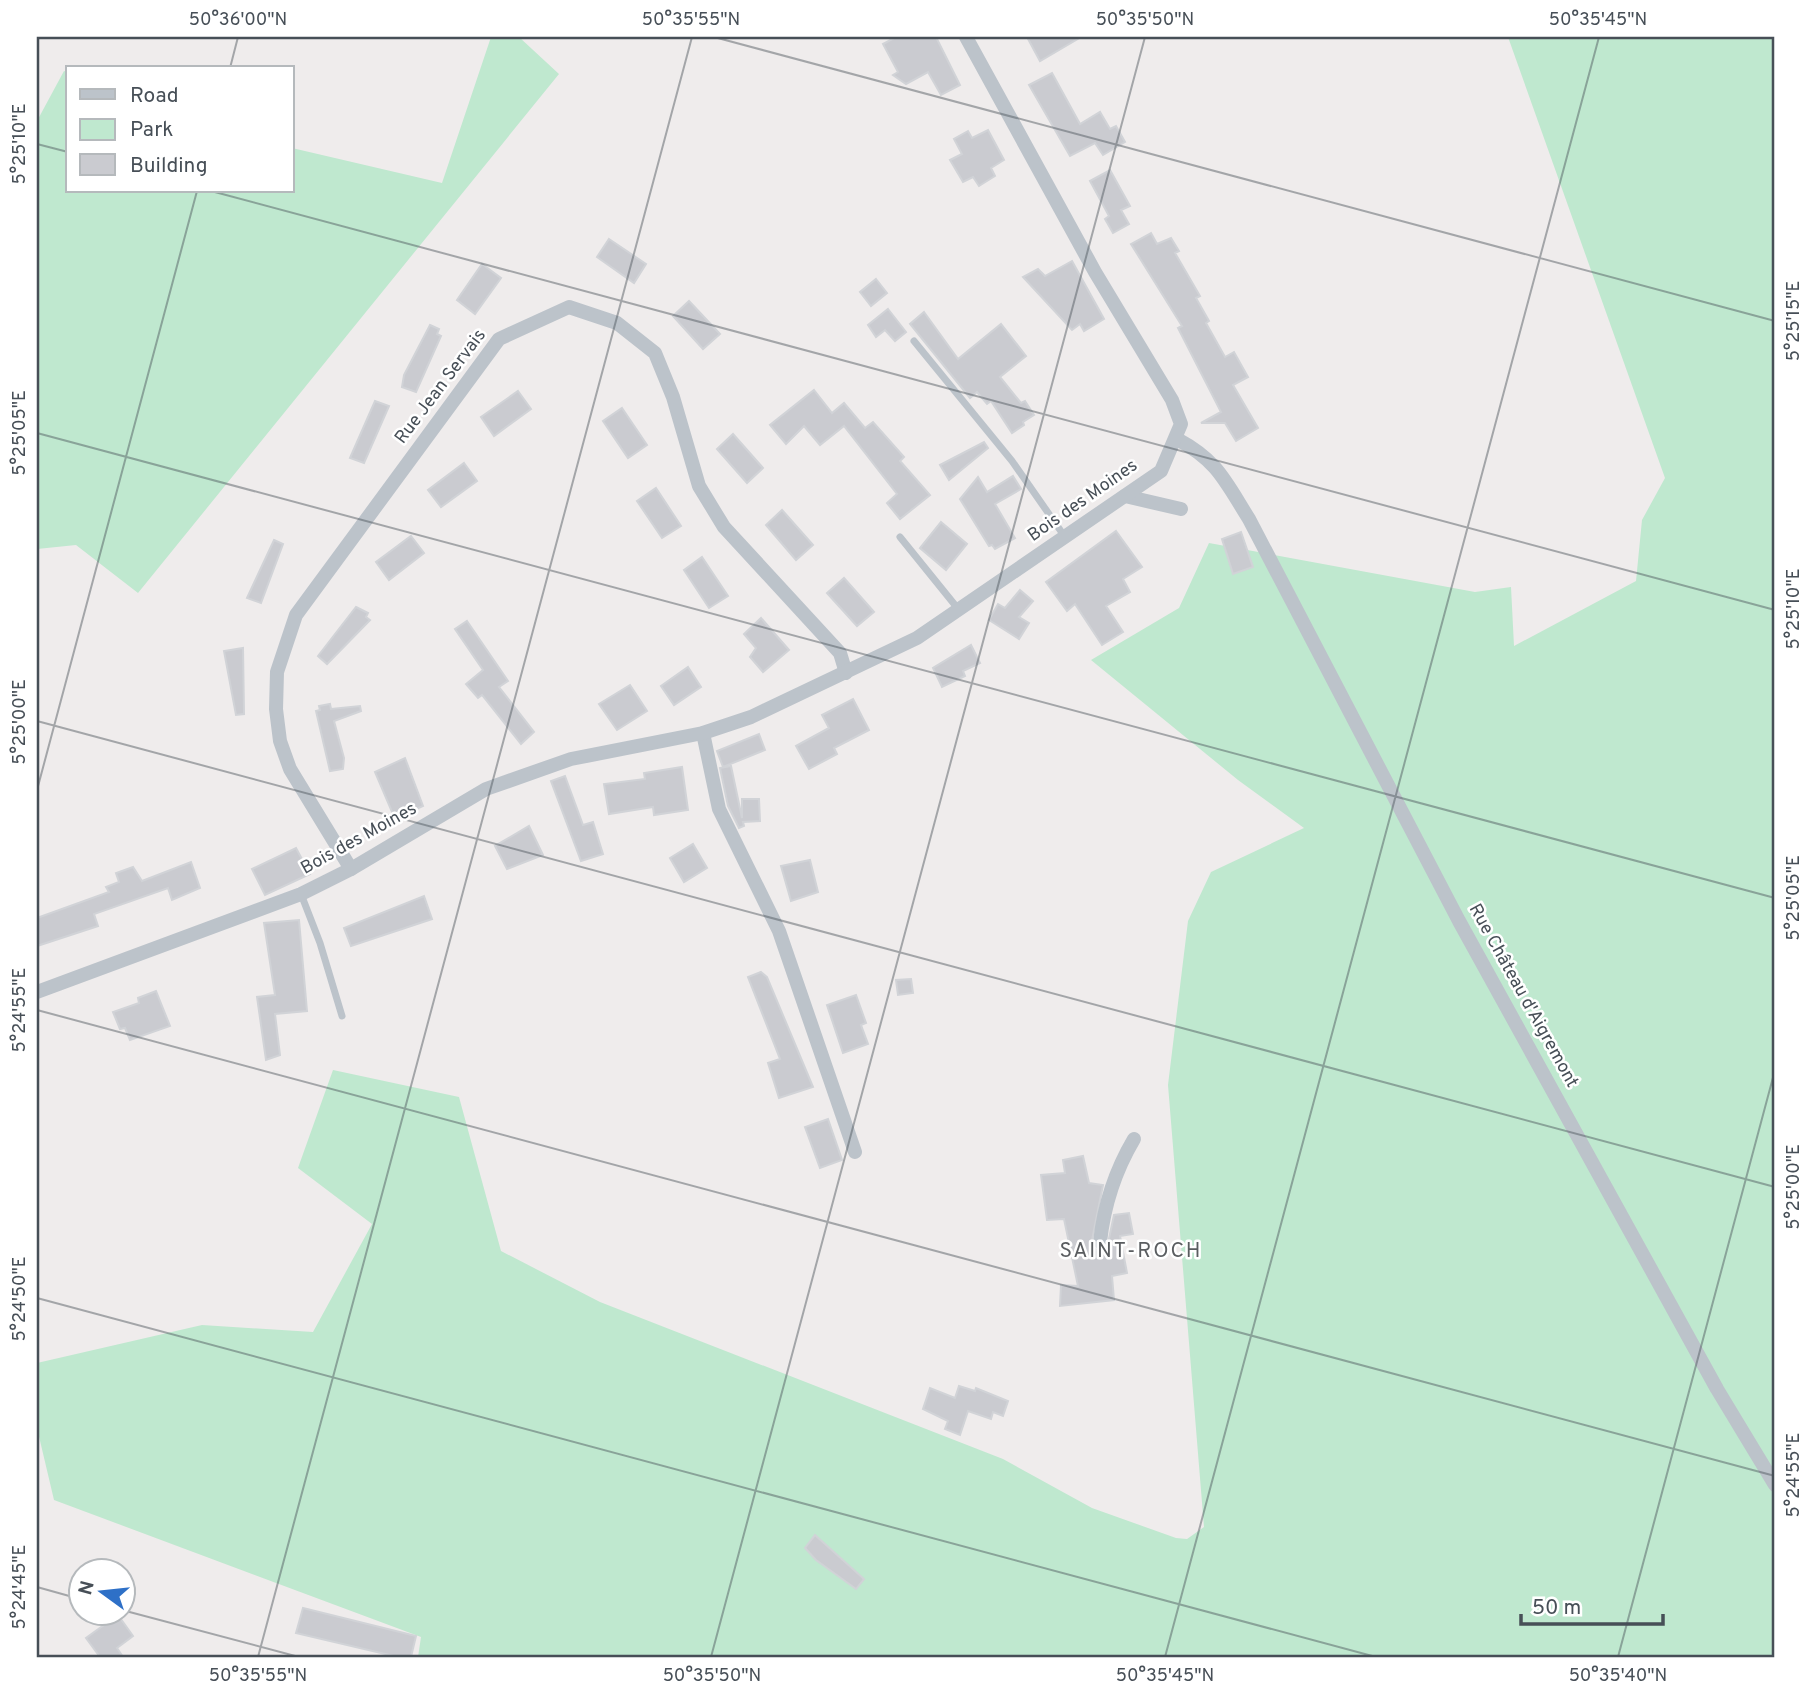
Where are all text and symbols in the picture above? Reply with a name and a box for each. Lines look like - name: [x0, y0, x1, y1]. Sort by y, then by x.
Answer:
- text: 50°36'00"N: [189, 9, 287, 32]
- text: 50°35'55"N: [642, 9, 740, 32]
- text: 50°35'50"N: [1096, 9, 1194, 32]
- text: 50°35'45"N: [1549, 9, 1647, 32]
- legend: [66, 66, 294, 192]
- text: Road: [130, 83, 179, 110]
- text: 5°25'10"E: [9, 104, 32, 184]
- text: Park: [130, 117, 173, 144]
- text: Building: [130, 153, 208, 180]
- text: 5°25'15"E: [1783, 281, 1806, 361]
- street label: Rue Jean Servais: [390, 325, 492, 449]
- text: 5°25'05"E: [9, 390, 32, 476]
- street label: Bois des Moines: [1024, 455, 1142, 547]
- text: 5°25'10"E: [1783, 569, 1806, 649]
- text: 5°25'00"E: [9, 679, 32, 765]
- street label: Bois des Moines: [297, 798, 421, 880]
- text: 5°25'05"E: [1783, 855, 1806, 941]
- street label: Rue Château d'Aigremont: [1463, 900, 1583, 1092]
- text: 5°24'55"E: [9, 968, 32, 1052]
- text: 5°25'00"E: [1783, 1144, 1806, 1230]
- district label: SAINT-ROCH: [1059, 1238, 1203, 1265]
- text: 5°24'50"E: [9, 1256, 32, 1342]
- text: 5°24'55"E: [1783, 1433, 1806, 1517]
- text: 5°24'45"E: [9, 1545, 32, 1629]
- north arrow: [66, 1558, 136, 1628]
- text: N: [74, 1578, 101, 1598]
- scale bar: [1521, 1582, 1663, 1626]
- text: 50 m: [1532, 1595, 1581, 1622]
- text: 50°35'55"N: [209, 1665, 307, 1688]
- text: 50°35'50"N: [663, 1665, 761, 1688]
- text: 50°35'45"N: [1116, 1665, 1214, 1688]
- text: 50°35'40"N: [1569, 1665, 1667, 1688]

